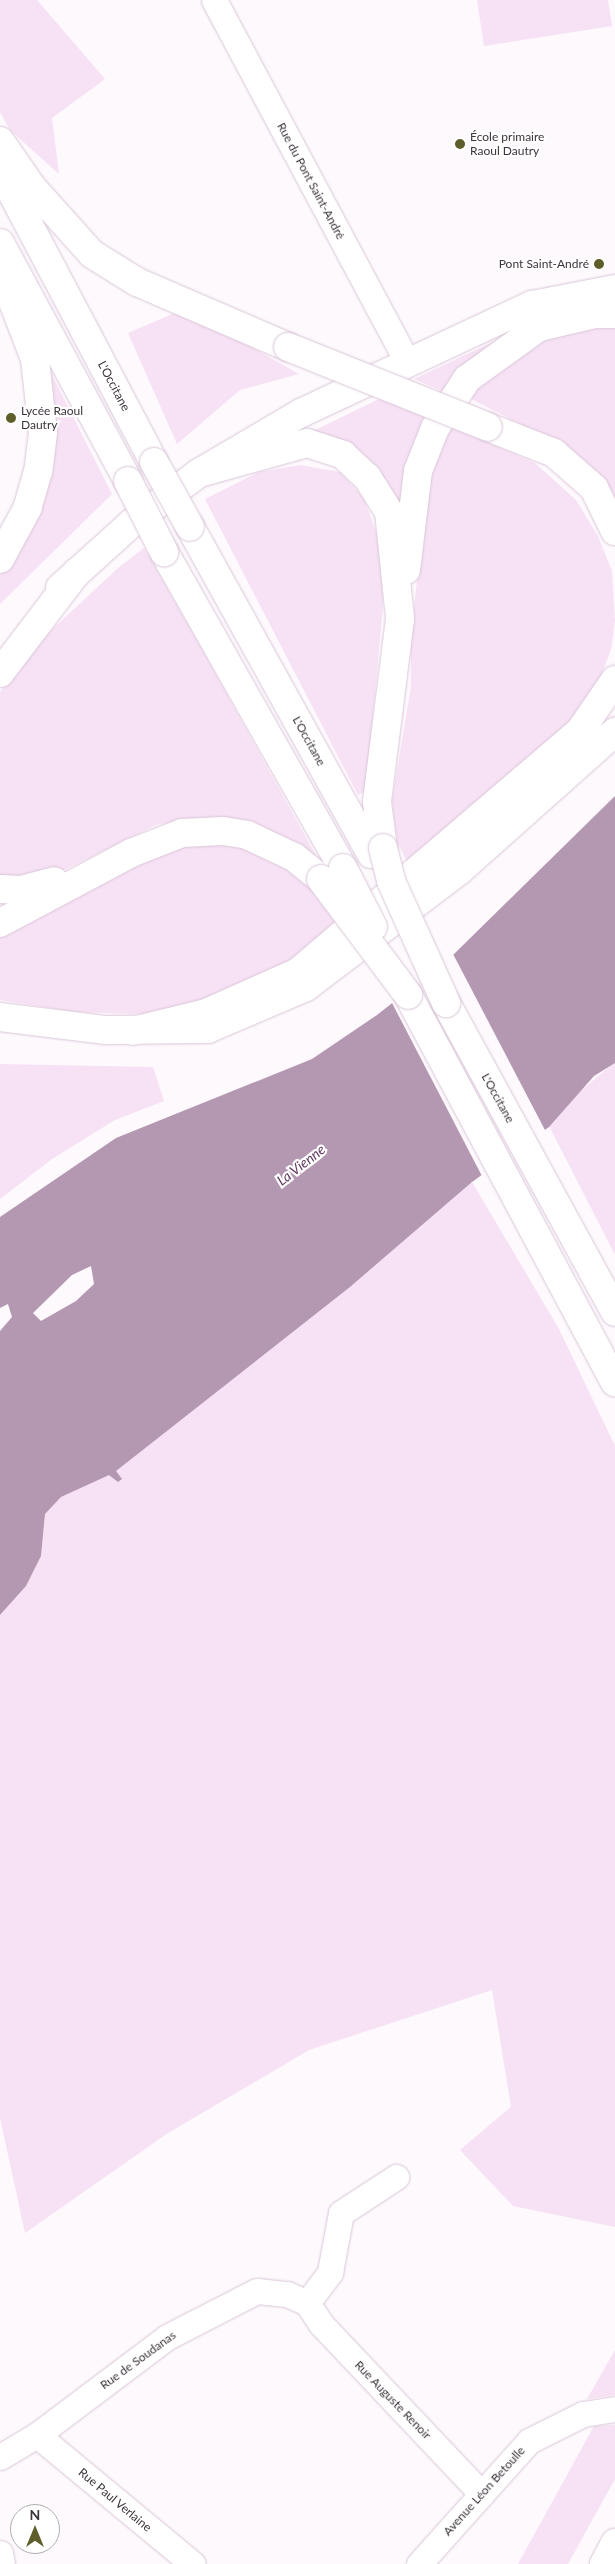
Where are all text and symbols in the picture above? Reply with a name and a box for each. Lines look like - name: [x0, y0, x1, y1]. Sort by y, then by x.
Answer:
- street label: Rue du Pont Saint-André: [274, 120, 348, 242]
- place label: École primaire Raoul Dautry: [470, 130, 544, 158]
- marker: École primaire Raoul Dautry: [454, 138, 466, 150]
- place label: Pont Saint-André: [499, 257, 589, 271]
- marker: Pont Saint-André: [593, 258, 605, 270]
- street label: L'Occitane: [95, 359, 133, 413]
- place label: Lycée Raoul Dautry: [21, 404, 83, 432]
- marker: Lycée Raoul Dautry: [5, 412, 17, 424]
- street label: L'Occitane: [289, 714, 329, 768]
- street label: L'Occitane: [478, 1071, 518, 1125]
- water label: La Vienne: [273, 1141, 329, 1189]
- street label: Rue de Soudanas: [97, 2328, 179, 2392]
- street label: Rue Auguste Renoir: [352, 2358, 434, 2442]
- street label: Avenue Léon Betoulle: [440, 2443, 528, 2539]
- street label: Rue Paul Verlaine: [75, 2465, 155, 2535]
- north arrow: [10, 2504, 60, 2554]
- text: N: [30, 2506, 40, 2523]

